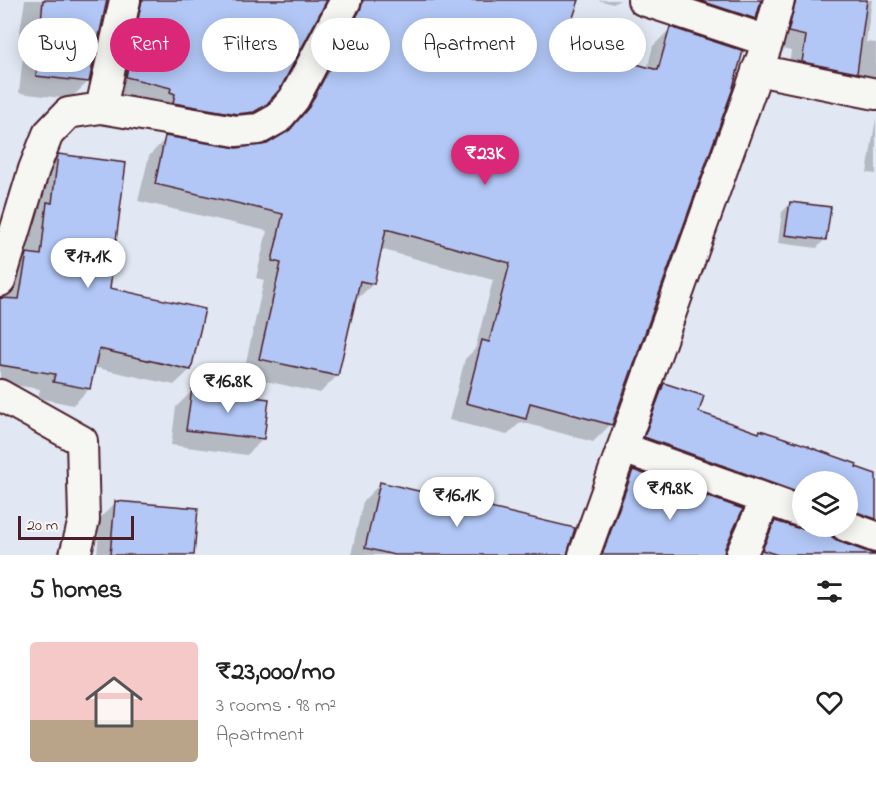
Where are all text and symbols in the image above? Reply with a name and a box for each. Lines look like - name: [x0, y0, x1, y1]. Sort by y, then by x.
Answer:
- chip: Buy: [18, 18, 98, 72]
- chip: Rent: [110, 18, 190, 72]
- chip: Filters: [202, 18, 299, 72]
- chip: New: [311, 18, 390, 72]
- chip: Apartment: [402, 18, 537, 72]
- chip: House: [549, 18, 646, 72]
- pin: ₹23K: [449, 135, 521, 186]
- text: ₹23K: [465, 140, 505, 169]
- pin: ₹17.1K: [39, 238, 137, 289]
- text: ₹17.1K: [65, 243, 111, 272]
- pin: ₹16.8K: [179, 363, 277, 414]
- text: ₹16.8K: [204, 368, 252, 397]
- pin: ₹19.8K: [621, 470, 719, 521]
- map controls: [792, 471, 858, 537]
- button: layers: [792, 471, 858, 537]
- text: ₹19.8K: [647, 475, 693, 504]
- pin: ₹16.1K: [408, 477, 506, 528]
- text: ₹16.1K: [433, 482, 481, 511]
- scale bar: [18, 513, 134, 540]
- text: 20 m: [27, 514, 58, 538]
- text: 5 homes: [30, 572, 122, 610]
- icon: filters: [813, 575, 846, 608]
- text: ₹23,000/mo: [216, 654, 335, 692]
- icon: home: [78, 666, 150, 738]
- icon: heart: [813, 686, 846, 719]
- text: 3 rooms · 98 m²: [216, 692, 336, 721]
- text: Apartment: [216, 721, 304, 750]

